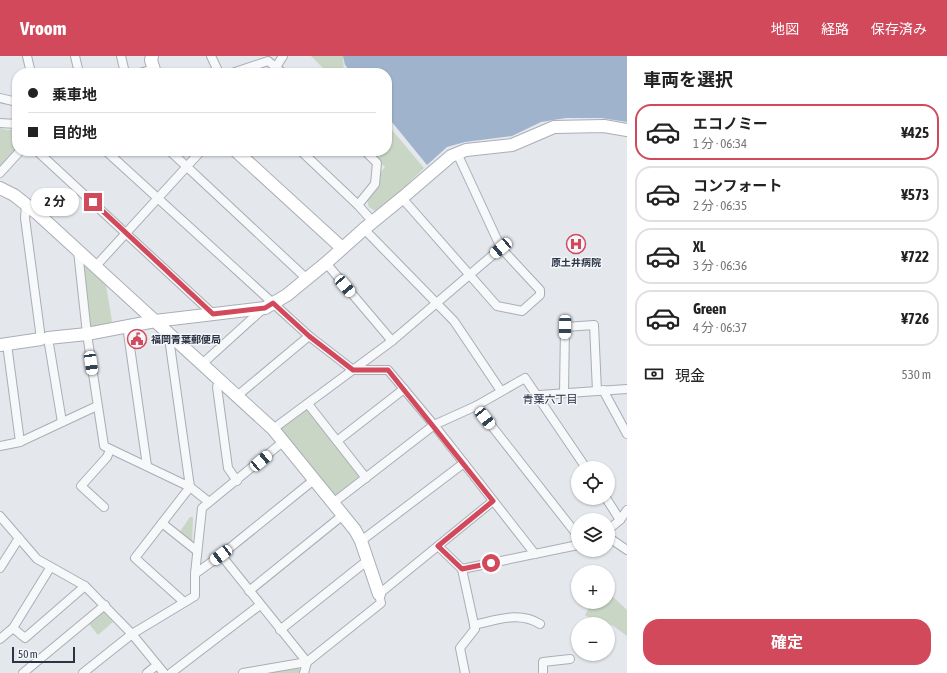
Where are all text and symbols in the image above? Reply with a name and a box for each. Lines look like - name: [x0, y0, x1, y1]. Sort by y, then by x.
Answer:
- text: Vroom: [20, 17, 66, 39]
- text: 地図: [771, 21, 799, 37]
- text: 経路: [821, 21, 849, 37]
- text: 保存済み: [871, 21, 927, 37]
- text: 車両を選択: [643, 69, 733, 90]
- text: 乗車地: [52, 86, 97, 103]
- icon: car: [645, 114, 681, 150]
- text: エコノミー: [693, 115, 768, 132]
- text: 目的地: [52, 124, 97, 141]
- text: ¥425: [901, 124, 929, 141]
- text: 1 分 · 06:34: [693, 136, 747, 151]
- icon: car: [645, 176, 681, 212]
- text: コンフォート: [693, 177, 783, 194]
- text: ¥573: [901, 186, 929, 203]
- callout: 2 分: [31, 188, 79, 216]
- route end: [84, 193, 102, 211]
- text: 2 分: [45, 194, 65, 209]
- text: 2 分 · 06:35: [693, 198, 747, 213]
- hospital icon: 原土井病院: [565, 233, 587, 255]
- car: [488, 236, 514, 260]
- icon: car: [645, 238, 681, 274]
- text: XL: [693, 238, 706, 255]
- text: ¥722: [901, 248, 929, 265]
- place label: 原土井病院: [551, 257, 601, 268]
- text: 3 分 · 06:36: [693, 258, 747, 273]
- car: [333, 273, 357, 299]
- icon: car: [645, 300, 681, 336]
- text: Green: [693, 300, 726, 317]
- text: ¥726: [901, 310, 929, 327]
- car: [559, 315, 571, 339]
- text: 4 分 · 06:37: [693, 320, 747, 335]
- public building icon: 福岡青葉郵便局: [126, 328, 148, 350]
- place label: 福岡青葉郵便局: [151, 334, 221, 345]
- car: [83, 350, 99, 376]
- icon: cash: [643, 363, 665, 385]
- text: 現金: [675, 367, 705, 384]
- text: 530 m: [902, 367, 931, 382]
- district label: 青葉六丁目: [523, 393, 578, 405]
- car: [473, 405, 497, 431]
- car: [248, 449, 274, 473]
- map controls: [571, 461, 615, 661]
- button: locate: [571, 461, 615, 505]
- button: layers: [571, 513, 615, 557]
- car: [208, 543, 234, 567]
- route start: [482, 554, 500, 572]
- button: +: [571, 565, 615, 609]
- button: −: [571, 617, 615, 661]
- button: 確定: [643, 619, 931, 665]
- scale bar: [12, 645, 75, 664]
- text: 50 m: [18, 648, 38, 660]

